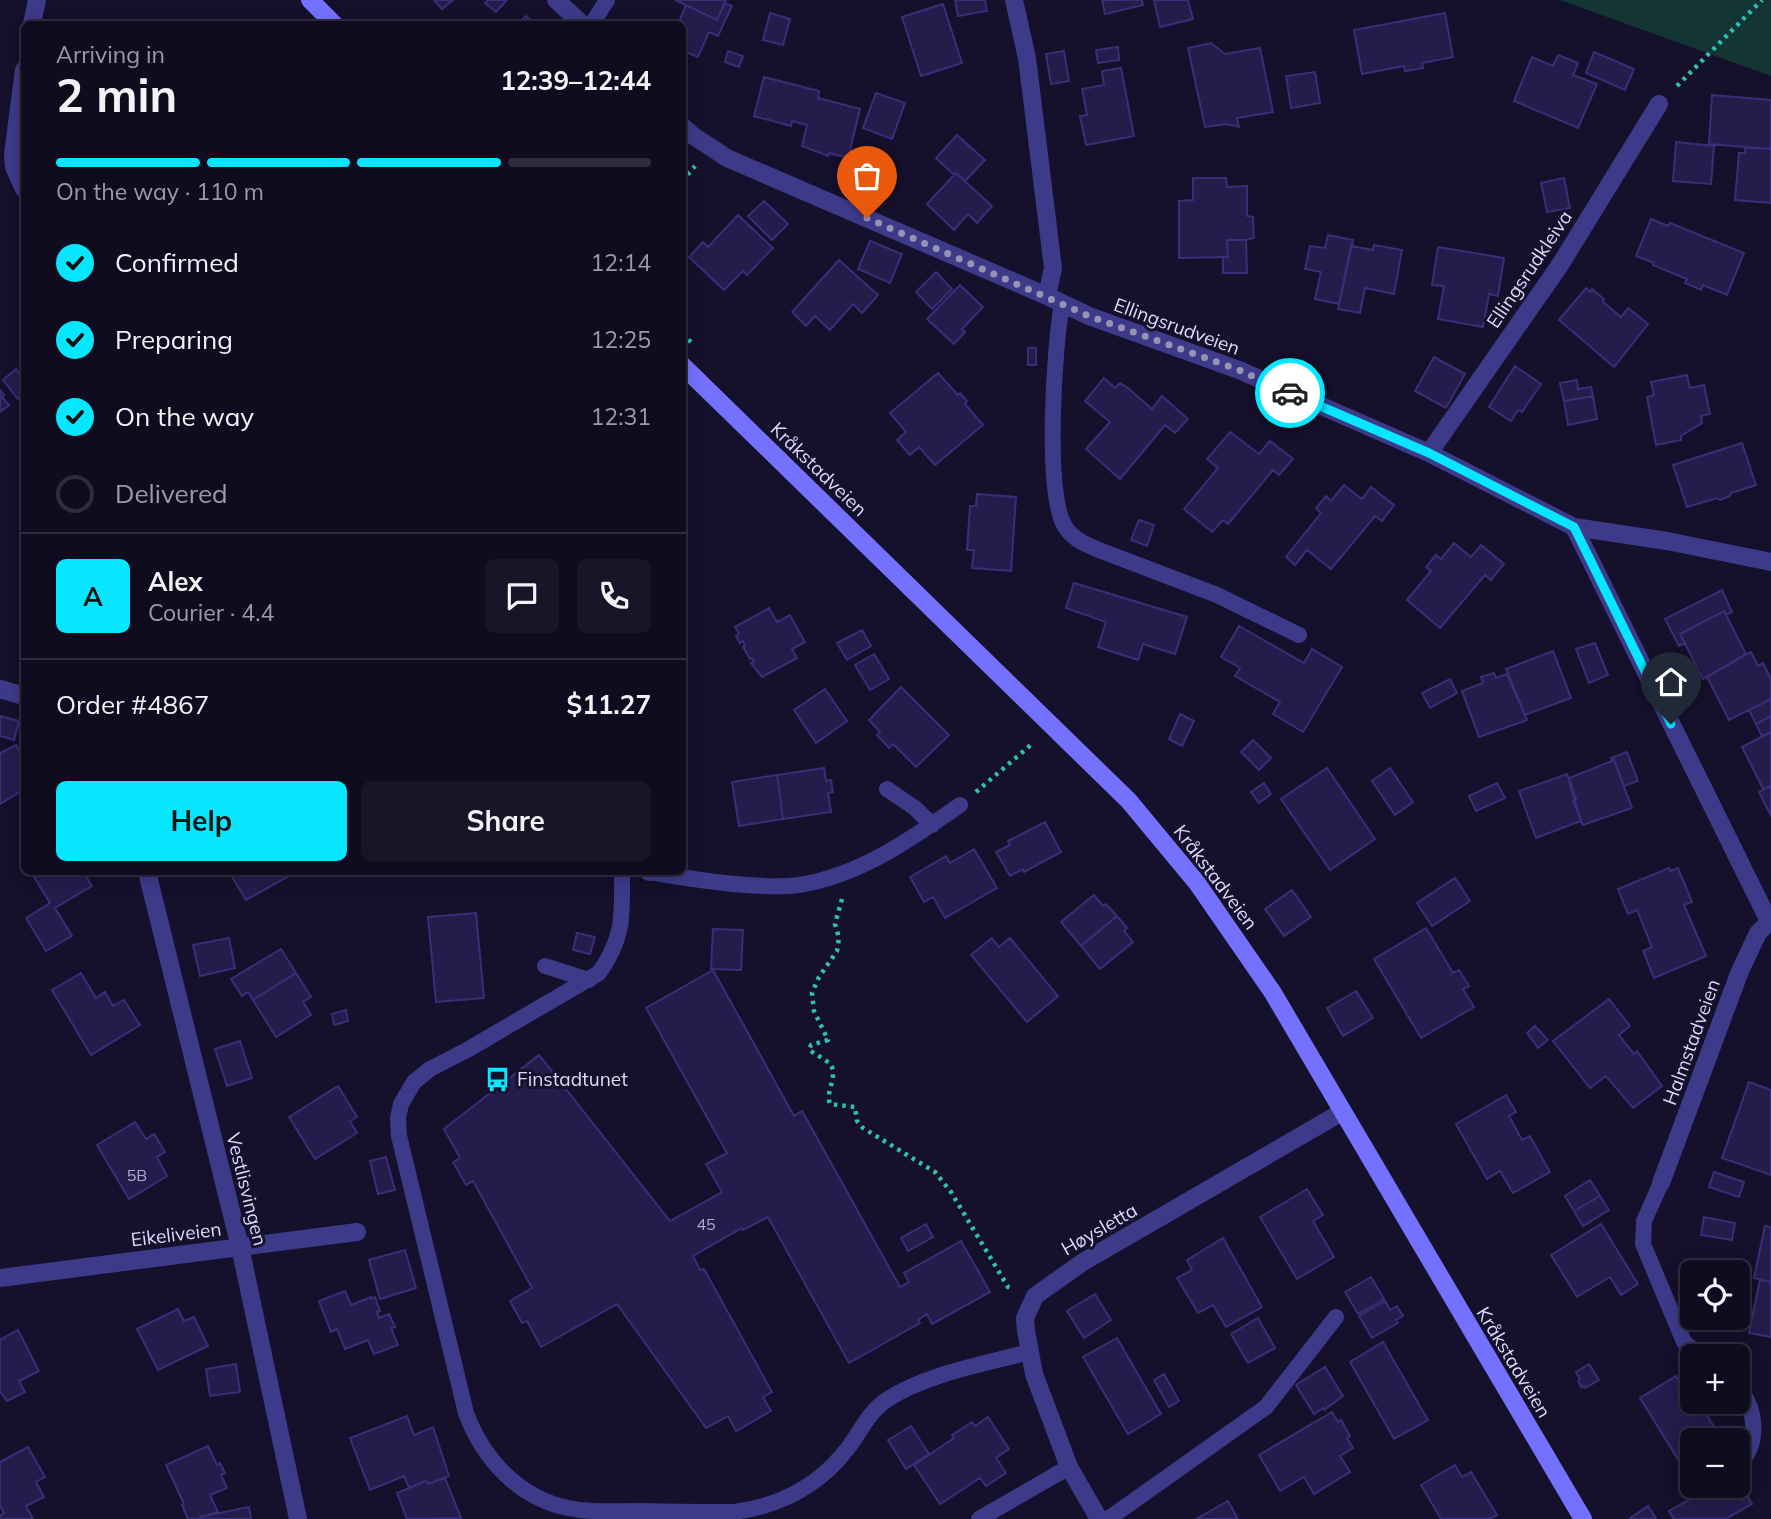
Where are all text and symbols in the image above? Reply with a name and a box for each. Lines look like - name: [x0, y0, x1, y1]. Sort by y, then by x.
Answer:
- text: Arriving in: [56, 40, 165, 69]
- text: 12:39–12:44: [500, 64, 651, 97]
- text: 2 min: [56, 66, 177, 124]
- pin: [837, 146, 897, 218]
- icon: bag: [848, 157, 886, 195]
- text: On the way · 110 m: [56, 177, 264, 206]
- street label: Ellingsrudkleiva: [1481, 206, 1577, 332]
- icon: check: [56, 244, 94, 282]
- text: Confirmed: [115, 246, 239, 279]
- text: 12:14: [591, 248, 651, 277]
- street label: Ellingsrudveien: [1111, 292, 1243, 360]
- icon: check: [56, 321, 94, 359]
- text: Preparing: [115, 323, 233, 356]
- text: 12:25: [591, 325, 651, 354]
- courier: [1255, 358, 1325, 428]
- icon: car: [1271, 374, 1309, 412]
- icon: check: [56, 398, 94, 436]
- text: On the way: [115, 400, 254, 433]
- text: 12:31: [591, 402, 651, 431]
- street label: Kråkstadveien: [766, 417, 872, 521]
- text: Delivered: [115, 477, 228, 510]
- button: chat: [485, 559, 559, 633]
- button: phone: [577, 559, 651, 633]
- text: Alex: [148, 565, 203, 598]
- text: A: [83, 580, 103, 613]
- text: Courier · 4.4: [148, 598, 274, 627]
- pin: [1641, 652, 1701, 724]
- icon: home: [1652, 663, 1690, 701]
- text: Order #4867: [56, 688, 209, 721]
- text: $11.27: [567, 688, 651, 721]
- button: Help: [56, 781, 347, 861]
- button: Share: [361, 781, 651, 861]
- street label: Kråkstadveien: [1169, 820, 1263, 934]
- street label: Halmstadveien: [1657, 976, 1725, 1108]
- bus stop icon: Finstadtunet: [483, 1065, 511, 1093]
- place label: Finstadtunet: [517, 1067, 628, 1091]
- street label: Vestlisvingen: [221, 1130, 273, 1248]
- house number: 5B: [127, 1165, 147, 1185]
- street label: Høysletta: [1057, 1198, 1141, 1260]
- house number: 45: [696, 1214, 716, 1234]
- street label: Eikeliveien: [129, 1217, 223, 1251]
- map controls: [1680, 1260, 1750, 1498]
- button: locate: [1680, 1260, 1750, 1330]
- street label: Kråkstadveien: [1472, 1302, 1556, 1422]
- button: +: [1680, 1344, 1750, 1414]
- button: −: [1680, 1428, 1750, 1498]

